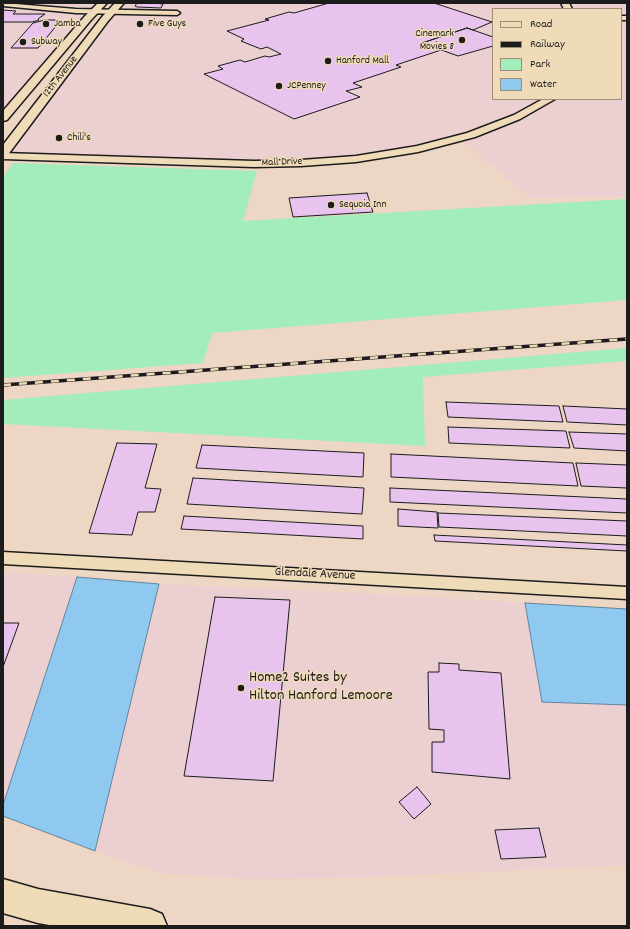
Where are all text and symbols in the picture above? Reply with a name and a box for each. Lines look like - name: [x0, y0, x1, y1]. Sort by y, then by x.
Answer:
- legend: [492, 8, 622, 100]
- text: Road: [530, 16, 552, 33]
- place label: Jamba: [54, 17, 81, 31]
- place label: Five Guys: [148, 17, 186, 31]
- marker: Jamba: [41, 19, 51, 29]
- marker: Five Guys: [135, 19, 145, 29]
- place label: Cinemark Movies 8: [415, 27, 454, 53]
- place label: Subway: [31, 35, 62, 49]
- marker: Cinemark Movies 8: [457, 35, 467, 45]
- text: Railway: [530, 36, 565, 53]
- marker: Subway: [18, 37, 28, 47]
- street label: 12th Avenue: [41, 54, 81, 100]
- place label: Hanford Mall: [336, 54, 389, 68]
- marker: Hanford Mall: [323, 56, 333, 66]
- text: Park: [530, 56, 550, 73]
- text: Water: [530, 76, 557, 93]
- place label: JCPenney: [287, 79, 326, 93]
- marker: JCPenney: [274, 81, 284, 91]
- place label: Chili's: [67, 131, 91, 145]
- marker: Chili's: [54, 133, 64, 143]
- street label: Mall Drive: [262, 156, 302, 170]
- place label: Sequoia Inn: [339, 198, 386, 212]
- marker: Sequoia Inn: [326, 200, 336, 210]
- street label: Glendale Avenue: [274, 565, 356, 585]
- place label: Home2 Suites by Hilton Hanford Lemoore: [249, 669, 393, 707]
- marker: Home2 Suites by Hilton Hanford Lemoore: [236, 683, 246, 693]

